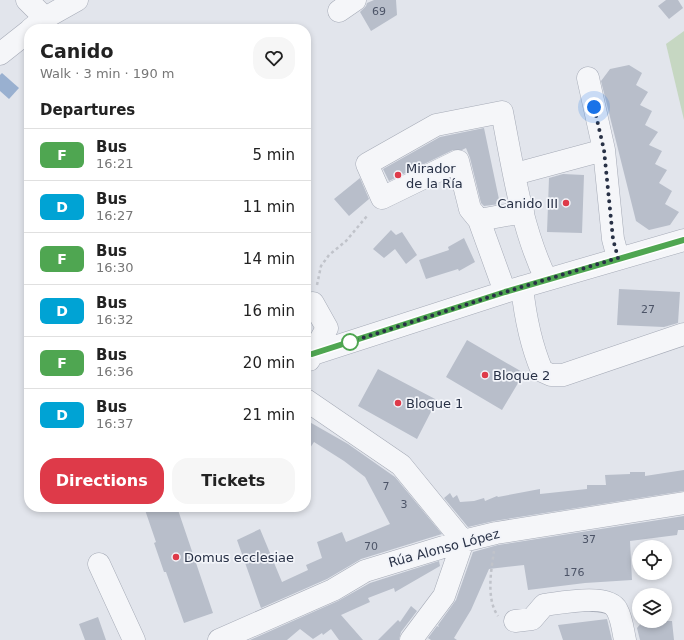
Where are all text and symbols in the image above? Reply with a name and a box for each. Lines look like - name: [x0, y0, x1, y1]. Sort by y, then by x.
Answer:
- house number: 69: [372, 5, 386, 18]
- button: heart: [253, 37, 295, 79]
- text: Canido: [40, 40, 113, 62]
- text: Walk · 3 min · 190 m: [40, 66, 174, 81]
- your location: [584, 97, 604, 117]
- text: Departures: [40, 101, 135, 119]
- text: Bus: [96, 138, 127, 156]
- text: 5 min: [252, 146, 295, 164]
- text: F: [57, 147, 67, 163]
- text: 16:21: [96, 156, 133, 171]
- place label: Mirador de la Ría: [406, 161, 463, 191]
- marker: Mirador de la Ría: [393, 170, 403, 180]
- text: Bus: [96, 190, 127, 208]
- place label: Canido III: [497, 196, 558, 211]
- text: 11 min: [243, 198, 295, 216]
- marker: Canido III: [561, 198, 571, 208]
- text: D: [56, 199, 68, 215]
- text: 16:27: [96, 208, 133, 223]
- text: Bus: [96, 242, 127, 260]
- text: 14 min: [243, 250, 295, 268]
- text: F: [57, 251, 67, 267]
- text: 16:30: [96, 260, 133, 275]
- text: Bus: [96, 294, 127, 312]
- text: 16 min: [243, 302, 295, 320]
- text: D: [56, 303, 68, 319]
- house number: 27: [641, 303, 655, 316]
- text: 16:32: [96, 312, 133, 327]
- unlabelled marker: [341, 333, 359, 351]
- text: Bus: [96, 346, 127, 364]
- text: 20 min: [243, 354, 295, 372]
- text: F: [57, 355, 67, 371]
- text: 16:36: [96, 364, 133, 379]
- place label: Bloque 2: [493, 368, 550, 383]
- marker: Bloque 2: [480, 370, 490, 380]
- place label: Bloque 1: [406, 396, 463, 411]
- text: Bus: [96, 398, 127, 416]
- marker: Bloque 1: [393, 398, 403, 408]
- text: 21 min: [243, 406, 295, 424]
- text: D: [56, 407, 68, 423]
- text: 16:37: [96, 416, 133, 431]
- button: Directions: [40, 458, 164, 504]
- button: Tickets: [172, 458, 295, 504]
- house number: 7: [383, 480, 390, 493]
- house number: 3: [401, 498, 408, 511]
- street label: Rúa Alonso López: [387, 526, 501, 570]
- house number: 37: [582, 533, 596, 546]
- house number: 70: [364, 540, 378, 553]
- map controls: [632, 540, 672, 628]
- button: locate: [632, 540, 672, 580]
- place label: Domus ecclesiae: [184, 550, 294, 565]
- marker: Domus ecclesiae: [171, 552, 181, 562]
- house number: 176: [564, 566, 585, 579]
- button: layers: [632, 588, 672, 628]

